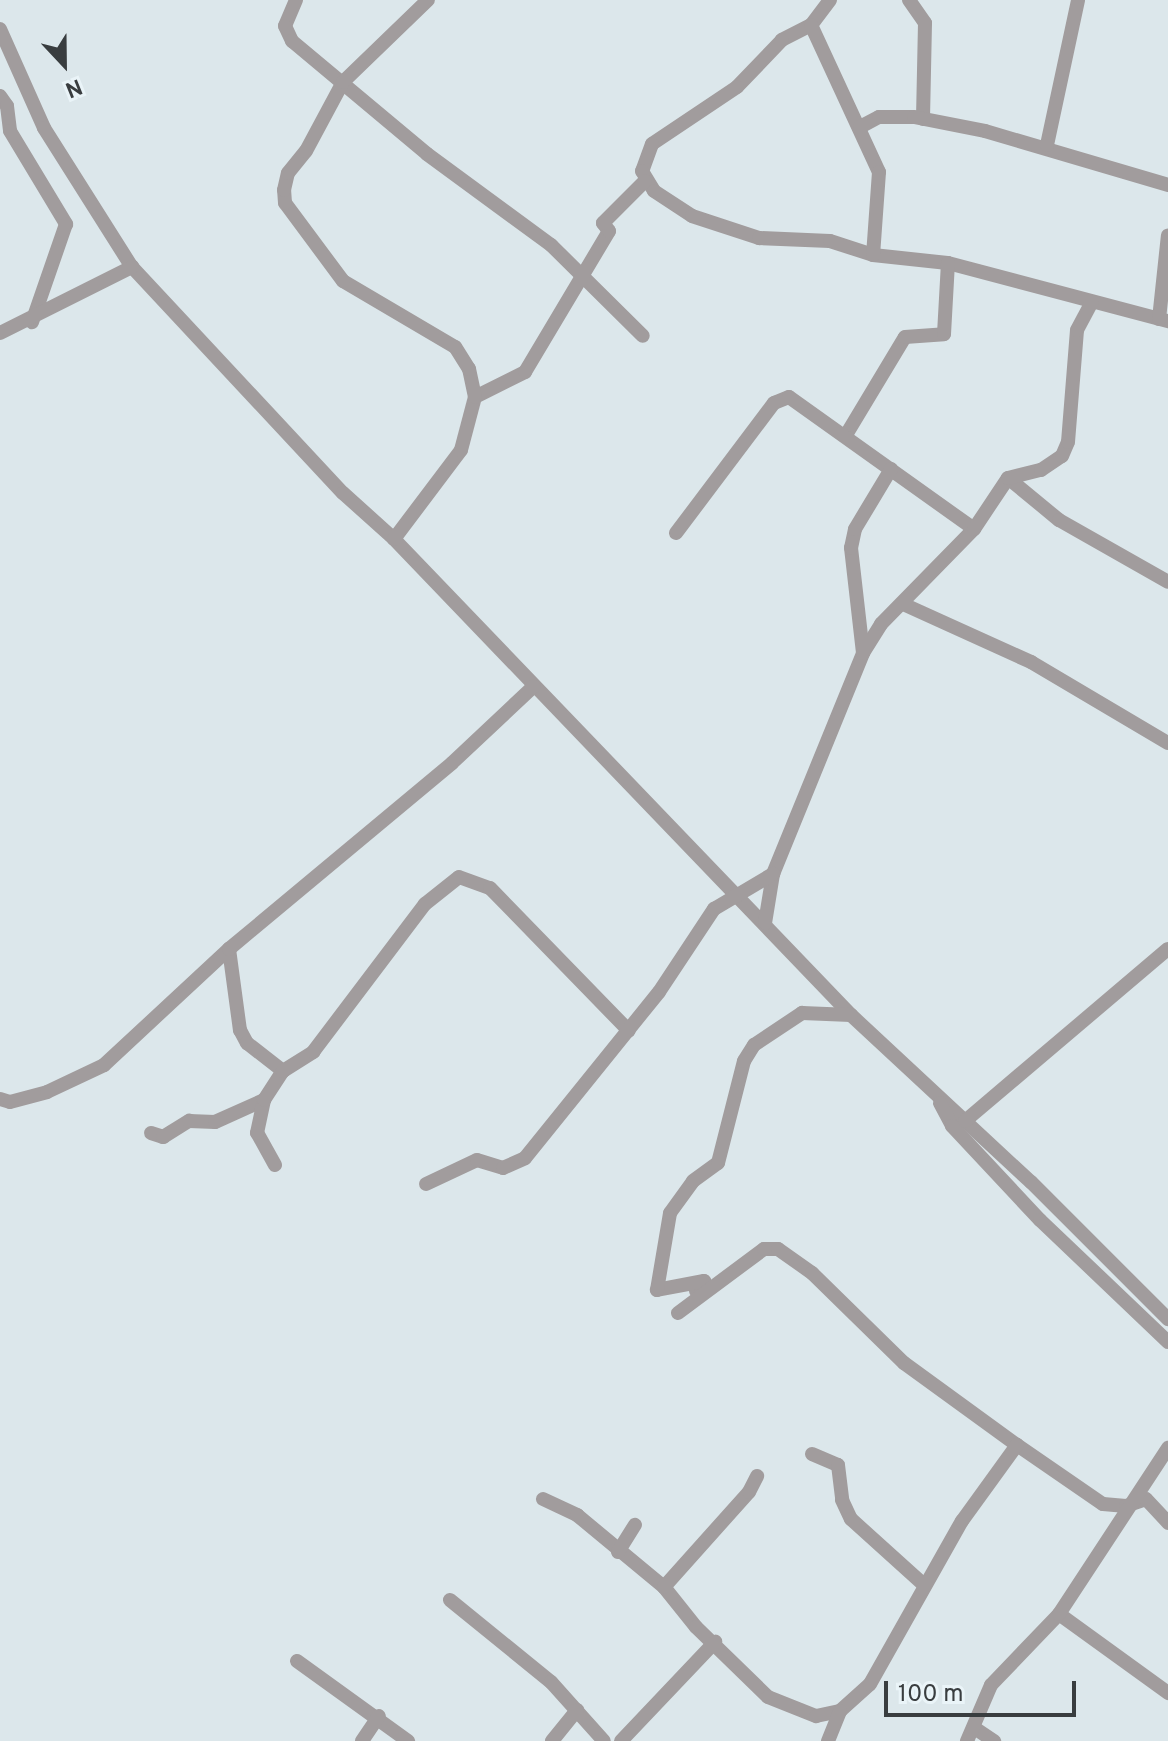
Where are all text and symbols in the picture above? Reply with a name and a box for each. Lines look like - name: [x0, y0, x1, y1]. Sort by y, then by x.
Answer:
- north arrow: [24, 24, 104, 104]
- text: N: [61, 71, 86, 102]
- scale bar: [888, 1665, 1080, 1715]
- text: 100 m: [898, 1680, 964, 1710]

